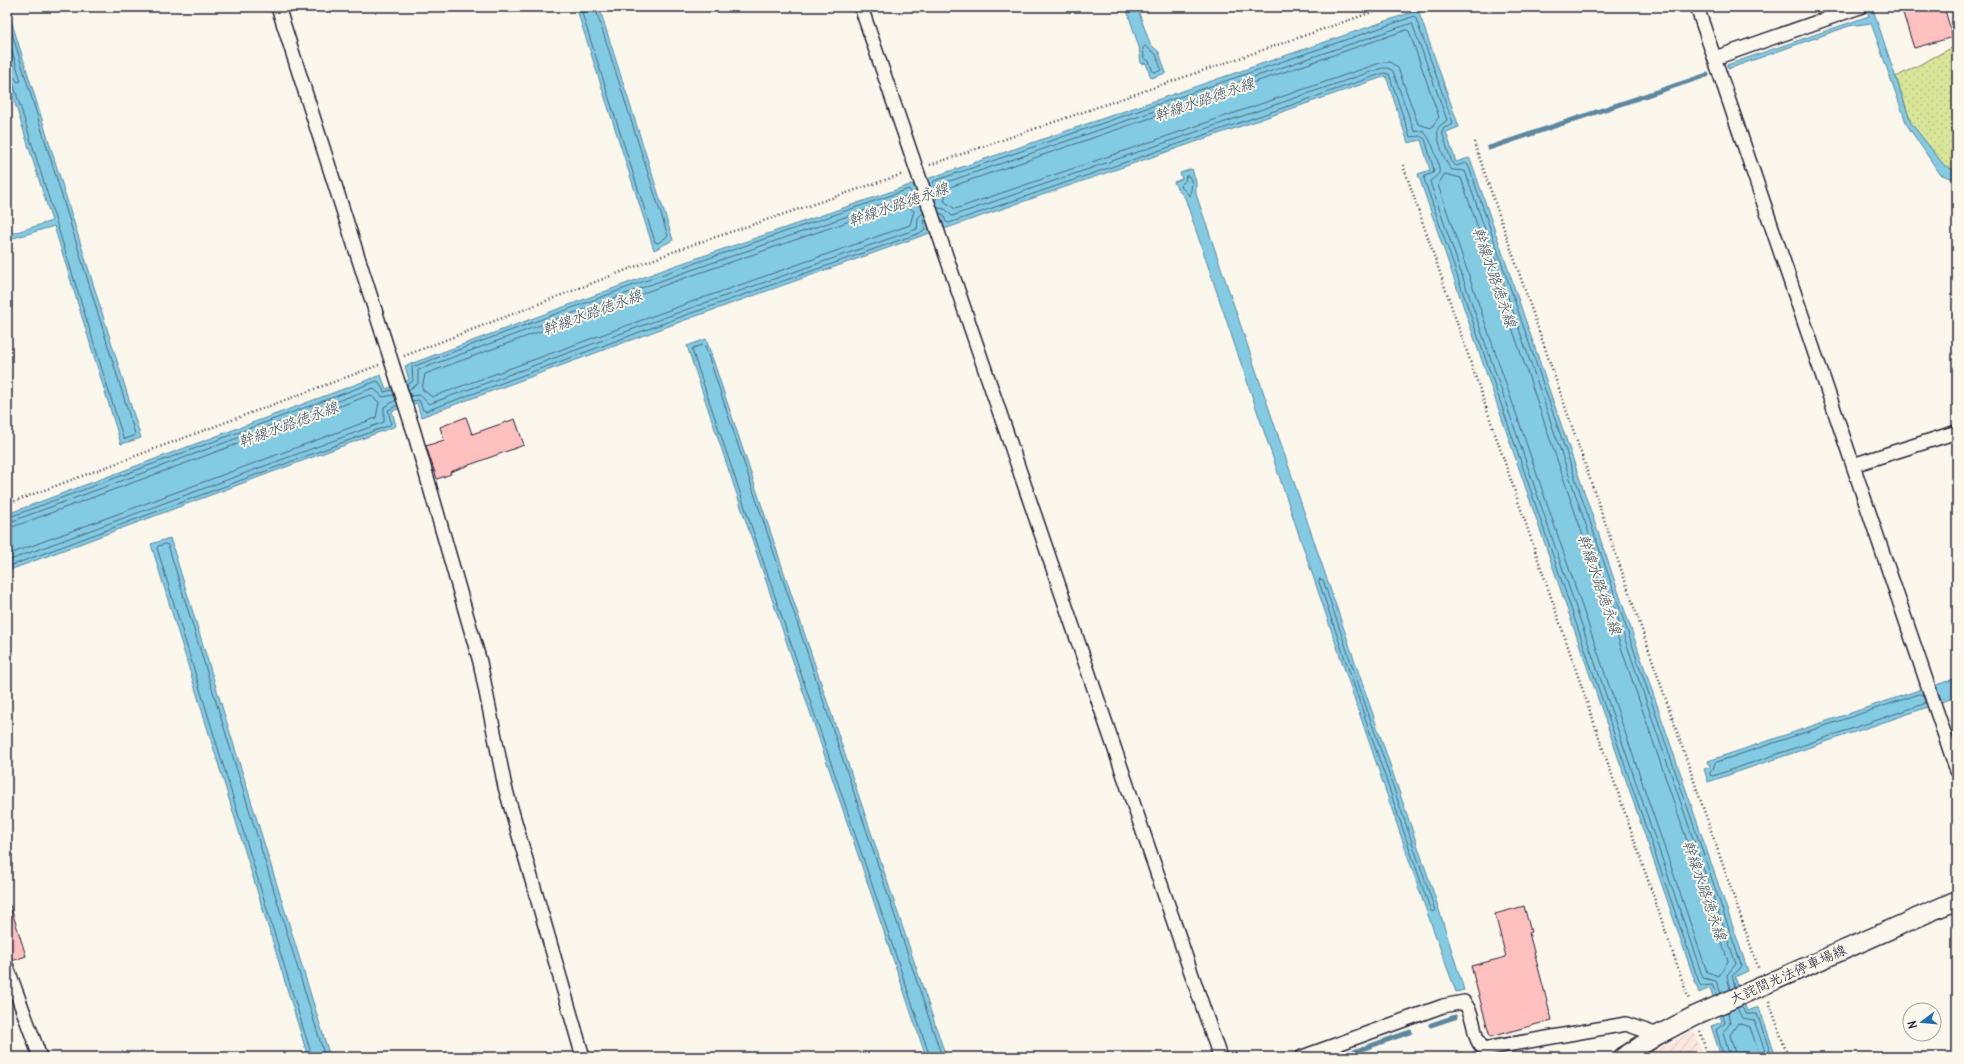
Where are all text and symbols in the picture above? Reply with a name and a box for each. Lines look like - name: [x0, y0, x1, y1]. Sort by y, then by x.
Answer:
- water label: 幹線水路徳永線: [1151, 73, 1258, 125]
- water label: 幹線水路徳永線: [845, 178, 952, 230]
- water label: 幹線水路徳永線: [1469, 224, 1521, 331]
- water label: 幹線水路徳永線: [539, 285, 646, 339]
- water label: 幹線水路徳永線: [235, 397, 342, 451]
- water label: 幹線水路徳永線: [1574, 531, 1626, 638]
- water label: 幹線水路徳永線: [1679, 837, 1731, 944]
- street label: 大詫間光法停車場線: [1727, 940, 1849, 1008]
- north arrow: [1902, 1002, 1942, 1042]
- text: N: [1905, 1019, 1920, 1030]

